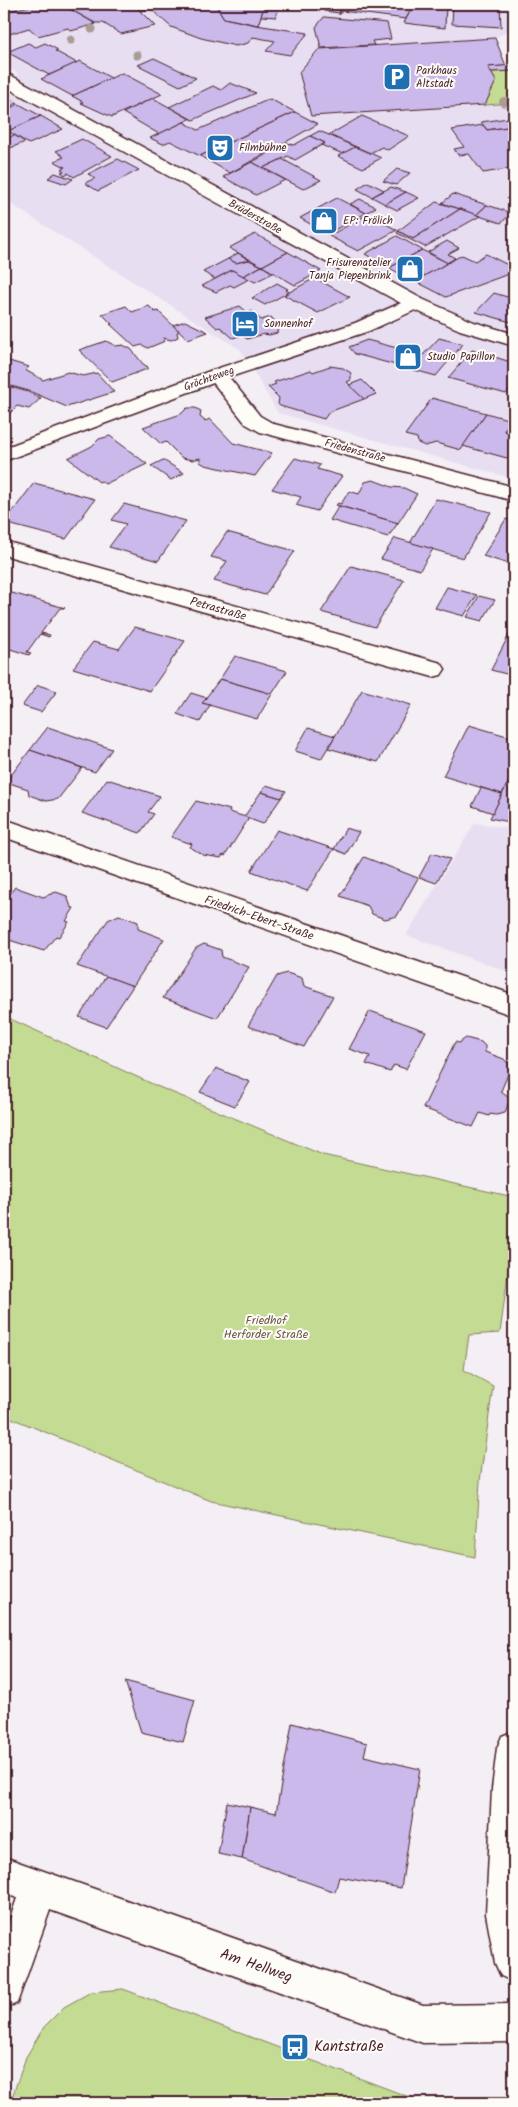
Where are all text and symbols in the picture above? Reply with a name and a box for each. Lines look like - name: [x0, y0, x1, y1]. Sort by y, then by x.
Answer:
- parking icon: Parkhaus Altstadt: [382, 62, 412, 92]
- place label: Parkhaus Altstadt: [416, 62, 457, 93]
- theatre icon: Filmbühne: [205, 133, 235, 163]
- place label: Filmbühne: [239, 139, 287, 157]
- street label: Brüderstraße: [225, 195, 285, 239]
- shop icon: EP: Frölich: [309, 206, 339, 236]
- place label: EP: Frölich: [343, 212, 393, 230]
- place label: Frisurenatelier Tanja Piepenbrink: [309, 254, 392, 285]
- shop icon: Frisurenatelier Tanja Piepenbrink: [395, 254, 425, 284]
- hotel icon: Sonnenhof: [230, 309, 260, 339]
- place label: Sonnenhof: [264, 315, 314, 333]
- shop icon: Studio Papillon: [393, 342, 423, 372]
- place label: Studio Papillon: [427, 348, 495, 366]
- street label: Gröchteweg: [181, 361, 237, 397]
- street label: Friedenstraße: [323, 434, 388, 468]
- street label: Petrastraße: [188, 592, 249, 626]
- street label: Friedrich-Ebert-Straße: [202, 890, 317, 946]
- park label: Friedhof Herforder Straße: [224, 1311, 309, 1344]
- street label: Am Hellweg: [217, 1942, 295, 1990]
- bus stop icon: Kantstraße: [280, 2032, 310, 2062]
- place label: Kantstraße: [314, 2035, 384, 2059]

